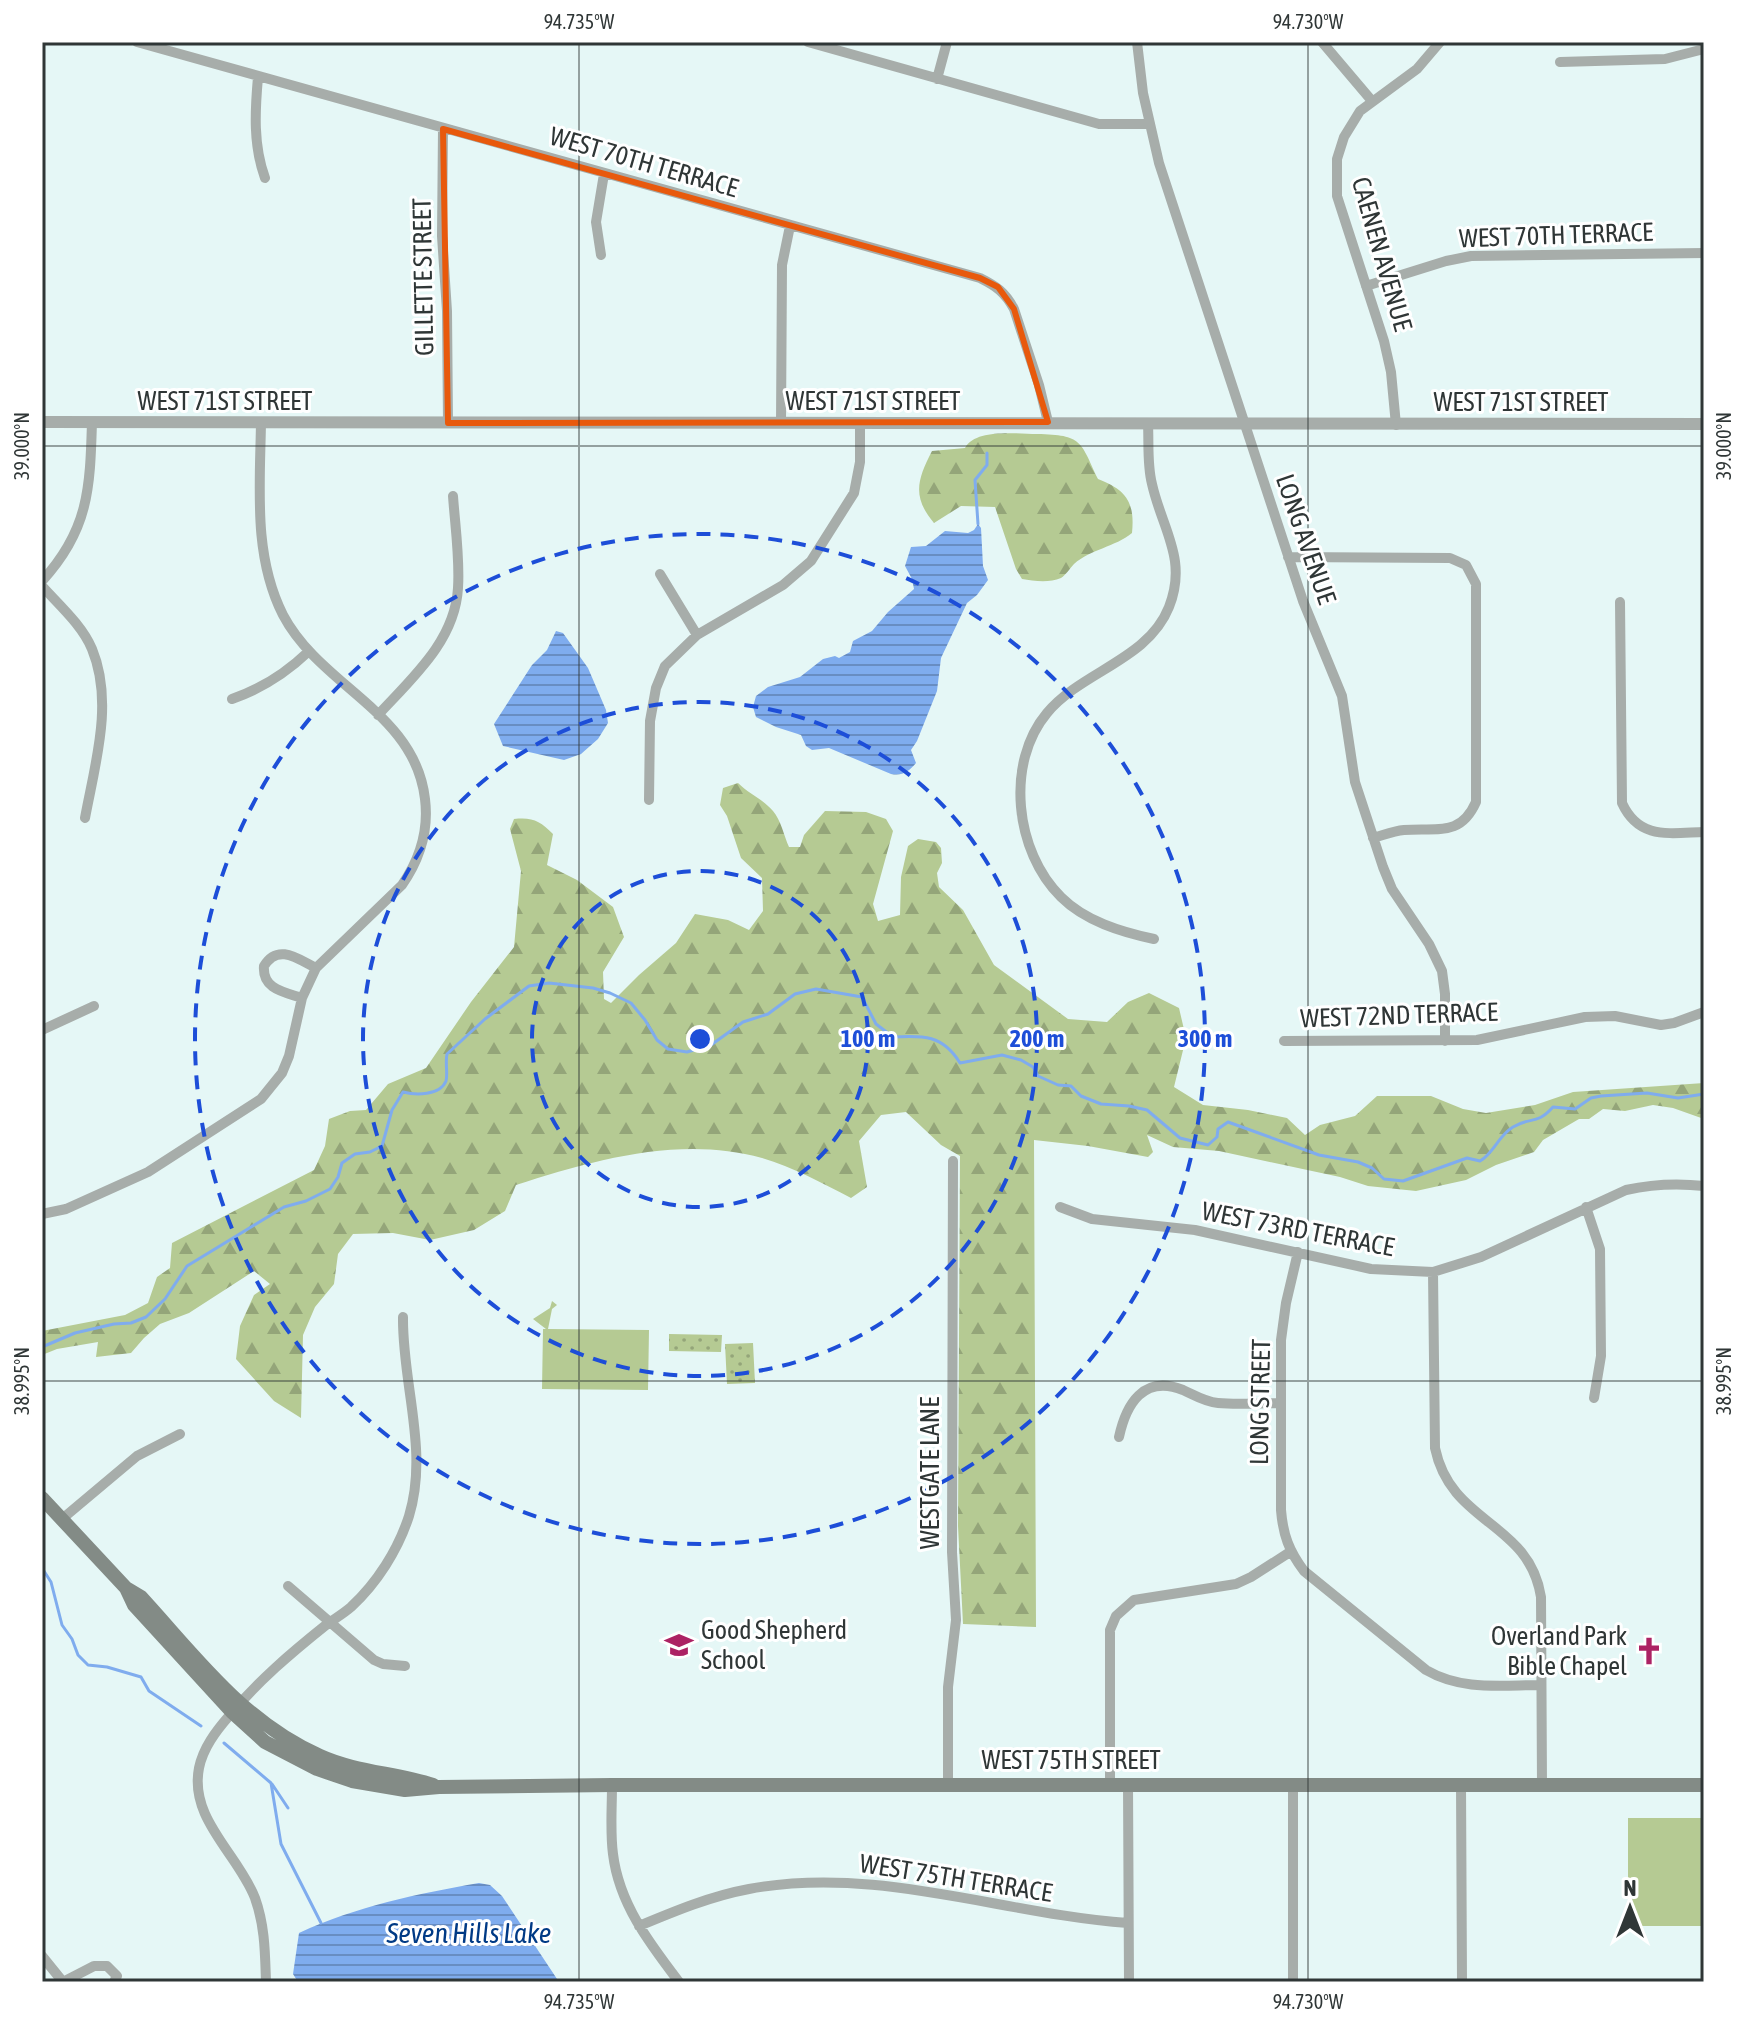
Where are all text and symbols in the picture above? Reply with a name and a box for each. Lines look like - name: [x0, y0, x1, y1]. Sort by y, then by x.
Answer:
- text: 94.735°W: [544, 10, 615, 33]
- text: 94.730°W: [1273, 10, 1344, 33]
- street label: WEST 70TH TERRACE: [546, 121, 742, 203]
- street label: CAENEN AVENUE: [1346, 174, 1418, 334]
- street label: GILLETTE STREET: [407, 197, 439, 356]
- street label: WEST 70TH TERRACE: [1458, 217, 1654, 253]
- street label: WEST 71ST STREET: [137, 386, 313, 416]
- street label: WEST 71ST STREET: [785, 386, 961, 416]
- street label: WEST 71ST STREET: [1433, 387, 1609, 417]
- text: 39.000°N: [10, 412, 33, 480]
- text: 39.000°N: [1712, 412, 1735, 480]
- street label: LONG AVENUE: [1270, 470, 1342, 608]
- street label: WEST 72ND TERRACE: [1300, 997, 1498, 1033]
- centre of rings: [686, 1025, 714, 1053]
- text: 100 m: [841, 1025, 895, 1052]
- text: 200 m: [1010, 1025, 1064, 1052]
- text: 300 m: [1178, 1025, 1232, 1052]
- street label: WEST 73RD TERRACE: [1199, 1196, 1397, 1262]
- street label: LONG STREET: [1244, 1338, 1276, 1465]
- text: 38.995°N: [10, 1347, 33, 1415]
- text: 38.995°N: [1712, 1347, 1735, 1415]
- street label: WESTGATE LANE: [915, 1397, 945, 1549]
- place label: Good Shepherd School: [701, 1615, 847, 1675]
- place label: Overland Park Bible Chapel: [1491, 1621, 1627, 1681]
- school or university icon: Good Shepherd School: [664, 1630, 694, 1660]
- church icon: Overland Park Bible Chapel: [1634, 1636, 1664, 1666]
- street label: WEST 75TH STREET: [981, 1745, 1161, 1775]
- street label: WEST 75TH TERRACE: [858, 1848, 1054, 1908]
- north arrow: [1590, 1868, 1670, 1948]
- text: N: [1624, 1875, 1636, 1901]
- water label: Seven Hills Lake: [385, 1917, 552, 1949]
- text: 94.735°W: [544, 1990, 615, 2013]
- text: 94.730°W: [1273, 1990, 1344, 2013]

